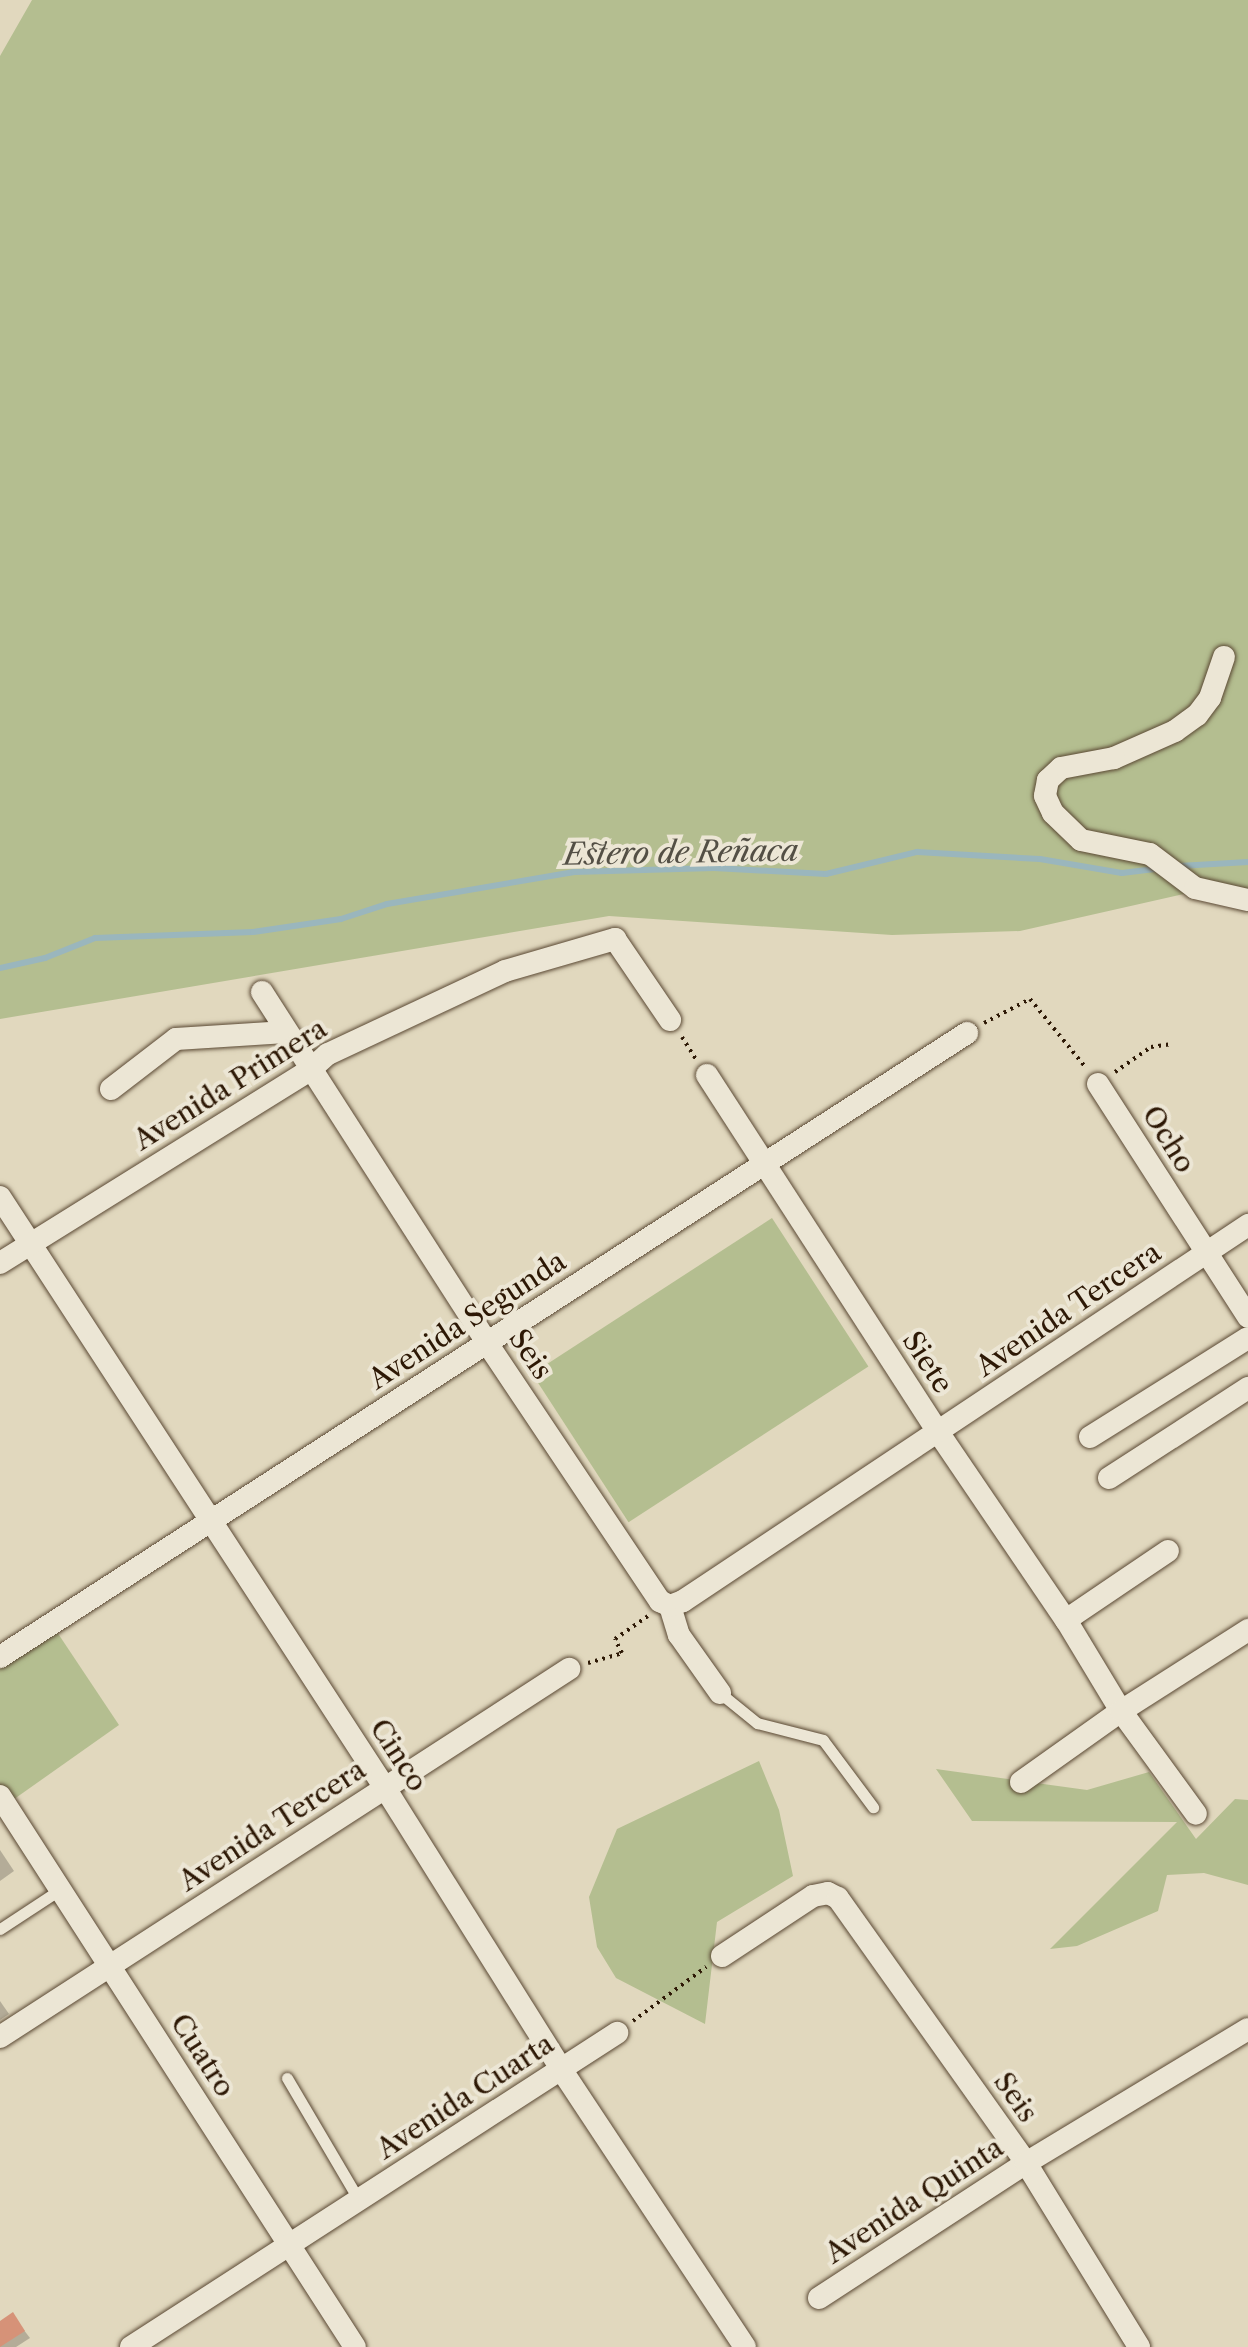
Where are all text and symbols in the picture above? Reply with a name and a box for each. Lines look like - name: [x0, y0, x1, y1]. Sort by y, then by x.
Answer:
- water label: Estero de Reñaca: [563, 833, 799, 873]
- street label: Avenida Primera: [127, 1011, 333, 1157]
- street label: Ocho: [1135, 1099, 1203, 1179]
- street label: Avenida Tercera: [969, 1235, 1167, 1383]
- street label: Avenida Segunda: [362, 1244, 572, 1396]
- street label: Seis: [502, 1323, 560, 1385]
- street label: Siete: [896, 1325, 960, 1399]
- street label: Cinco: [363, 1713, 435, 1797]
- street label: Avenida Tercera: [172, 1752, 372, 1898]
- street label: Cuatro: [164, 2007, 242, 2103]
- street label: Avenida Cuarta: [370, 2026, 560, 2166]
- street label: Seis: [987, 2066, 1045, 2128]
- street label: Avenida Quinta: [819, 2130, 1009, 2270]

